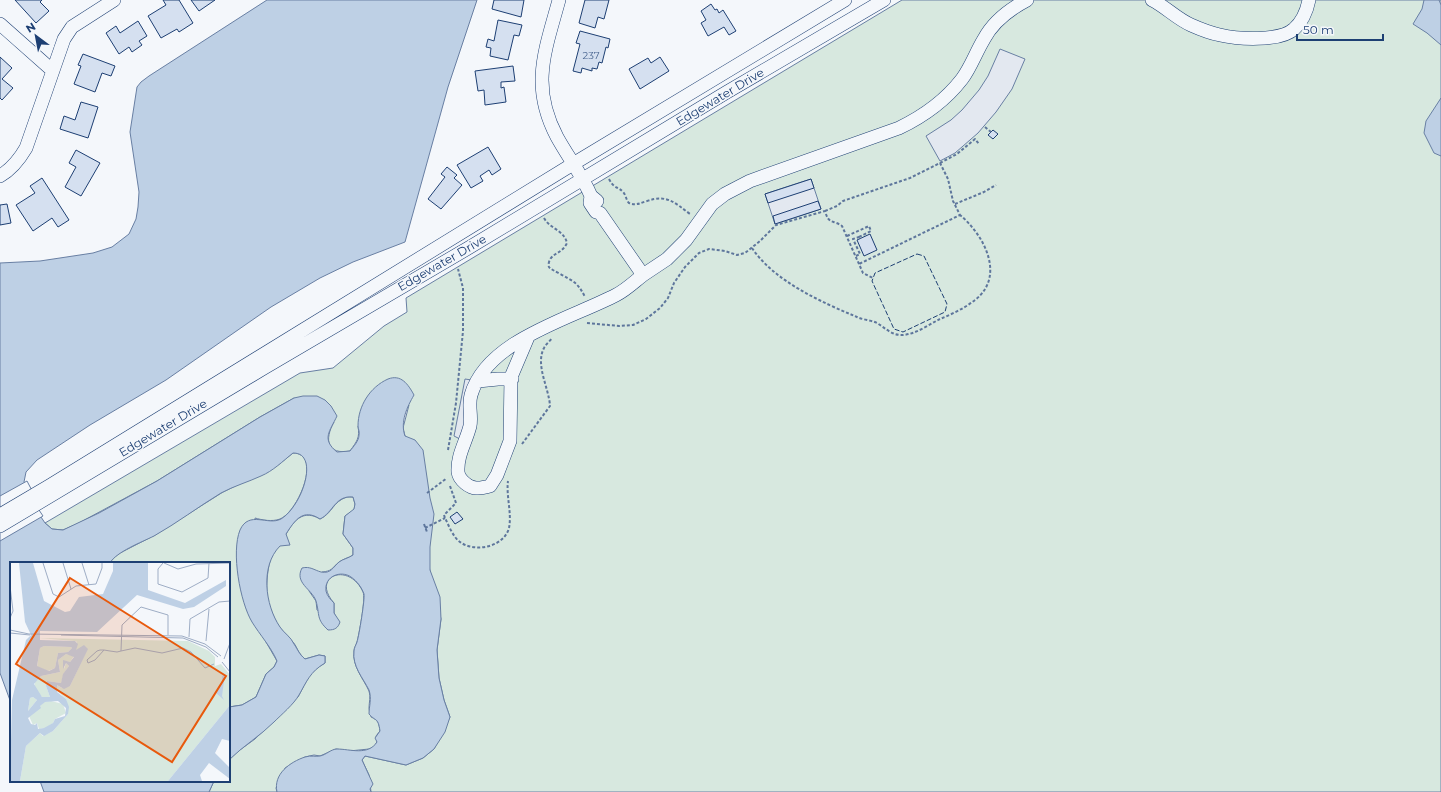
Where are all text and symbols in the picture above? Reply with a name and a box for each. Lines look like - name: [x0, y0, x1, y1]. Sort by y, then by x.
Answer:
- north arrow: [16, 16, 56, 56]
- scale bar: [1297, 16, 1383, 42]
- text: N: [23, 19, 38, 36]
- text: 50 m: [1303, 22, 1334, 37]
- house number: 237: [582, 49, 600, 62]
- street label: Edgewater Drive: [673, 64, 767, 129]
- street label: Edgewater Drive: [395, 231, 489, 294]
- street label: Edgewater Drive: [116, 395, 210, 460]
- inset map: [10, 562, 230, 782]

